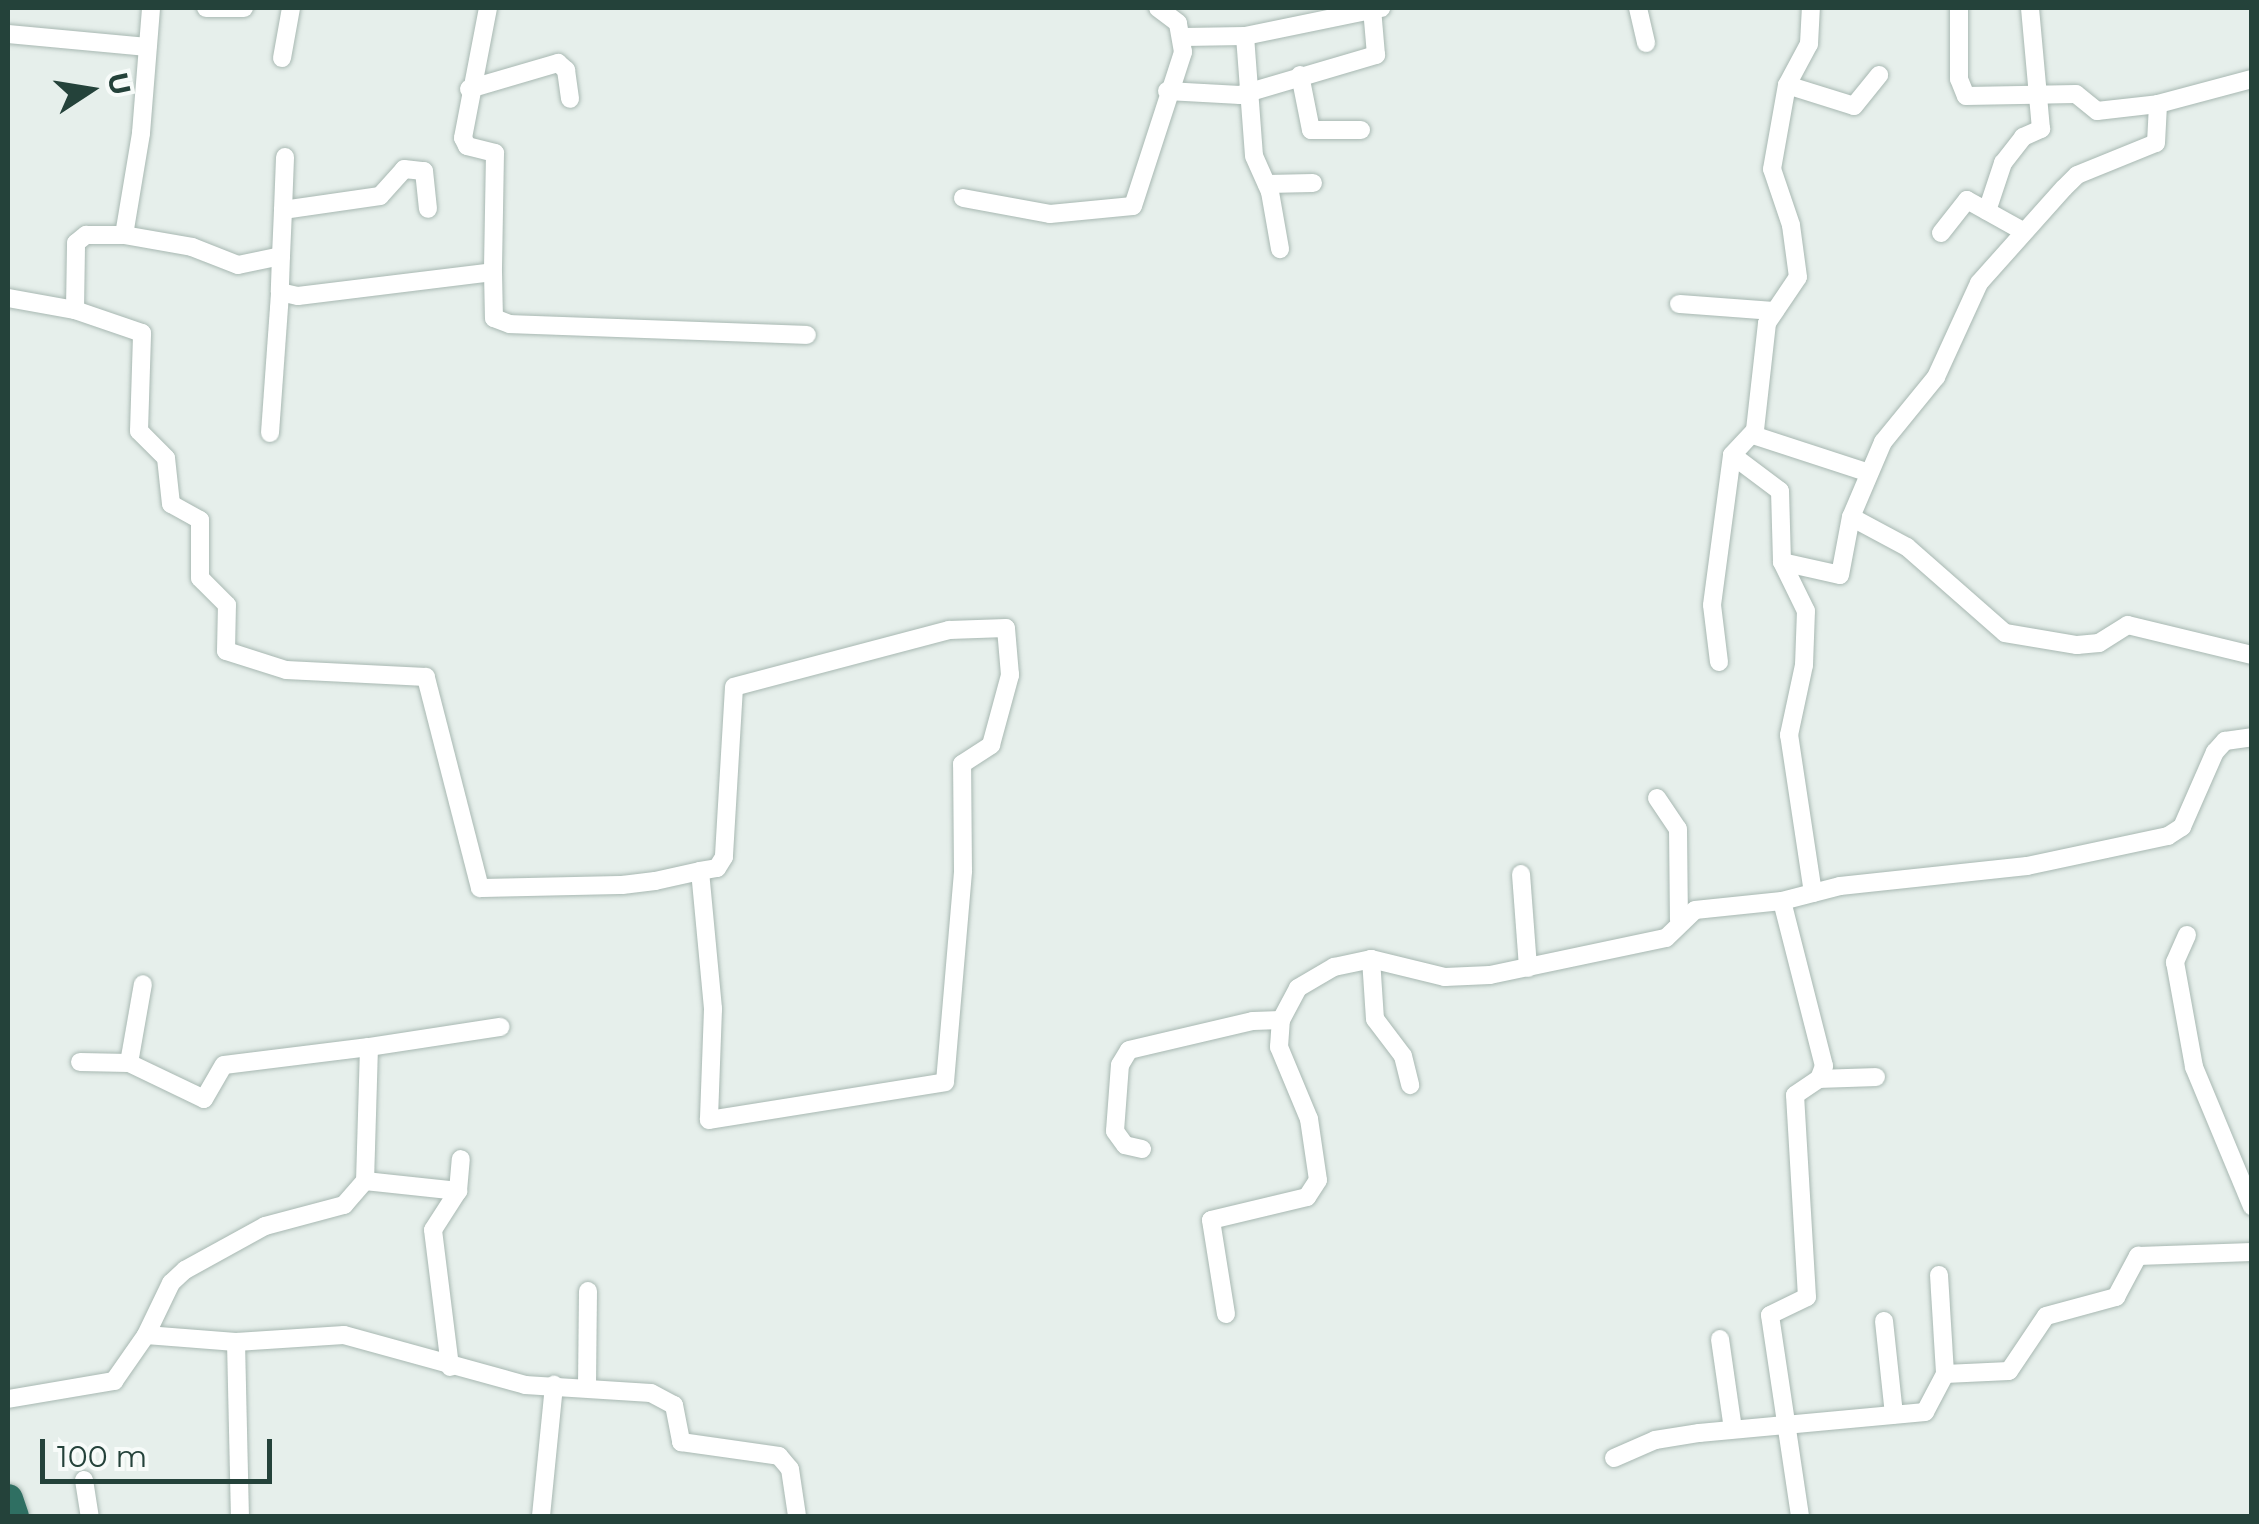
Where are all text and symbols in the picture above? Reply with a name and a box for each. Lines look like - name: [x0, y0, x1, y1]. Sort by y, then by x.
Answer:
- north arrow: [40, 40, 140, 140]
- text: U: [100, 69, 138, 98]
- scale bar: [45, 1419, 278, 1481]
- text: 100 m: [57, 1438, 147, 1475]

